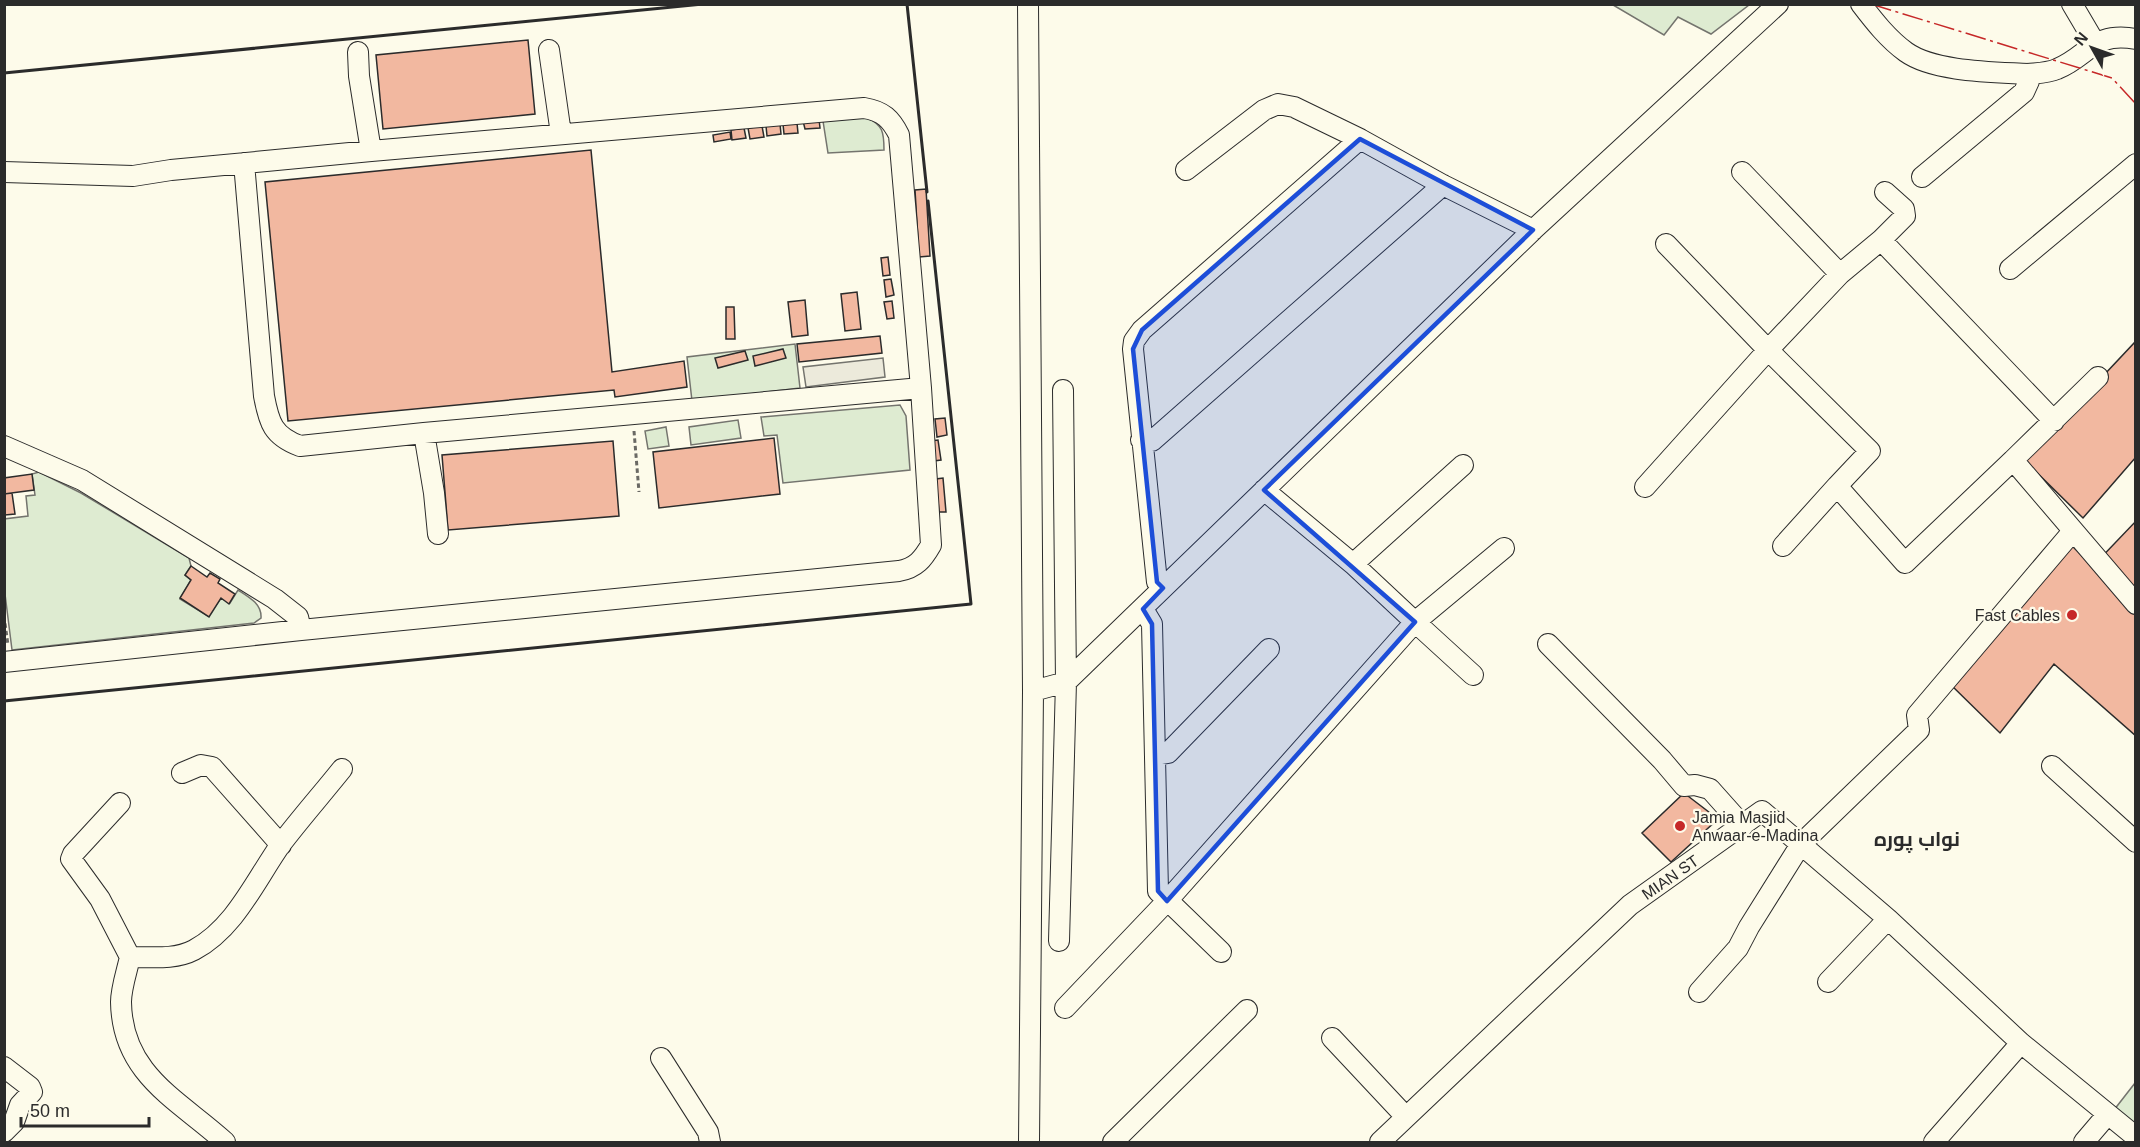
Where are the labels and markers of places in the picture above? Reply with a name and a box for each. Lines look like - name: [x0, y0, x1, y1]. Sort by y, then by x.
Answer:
- place label: Fast Cables: [1975, 607, 2060, 624]
- marker: Fast Cables: [2065, 608, 2079, 622]
- place label: Jamia Masjid Anwaar-e-Madina: [1692, 809, 1818, 844]
- marker: Jamia Masjid Anwaar-e-Madina: [1673, 819, 1687, 833]

